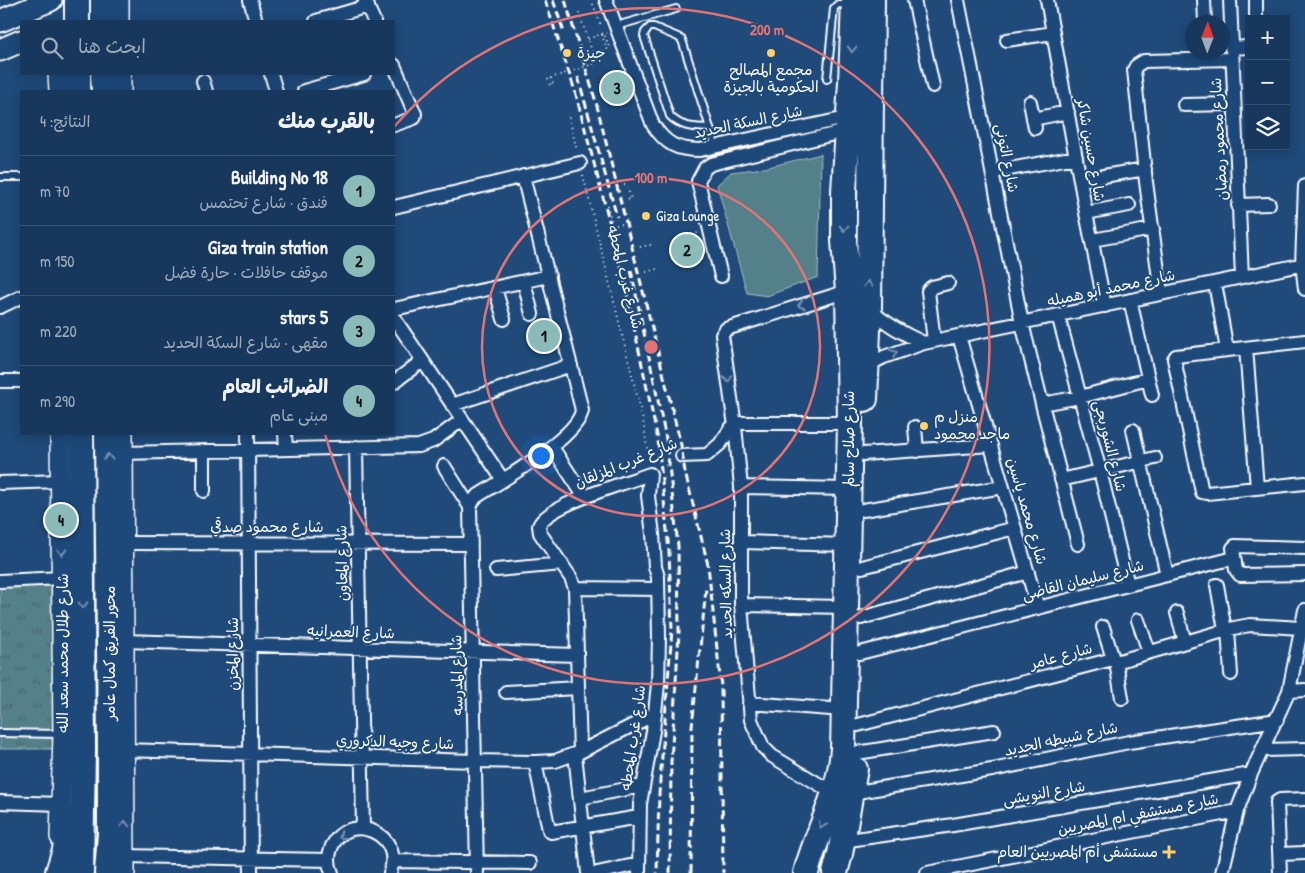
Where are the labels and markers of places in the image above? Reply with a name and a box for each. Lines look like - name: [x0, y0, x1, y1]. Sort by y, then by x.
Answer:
- place label: جيزة: [577, 42, 606, 63]
- marker: جيزة: [561, 47, 573, 59]
- marker: مجمع المصالح الحكومية بالجيزة: [765, 47, 777, 59]
- place label: مجمع المصالح الحكومية بالجيزة: [723, 59, 819, 97]
- pin: 3: [601, 69, 633, 107]
- place label: Giza Lounge: [656, 205, 719, 226]
- marker: Giza Lounge: [640, 210, 652, 222]
- pin: 2: [671, 231, 703, 269]
- pin: 1: [528, 317, 560, 355]
- centre of rings: [642, 338, 660, 356]
- place label: منزل م ماجد محمود: [934, 406, 1010, 444]
- marker: منزل م ماجد محمود: [918, 420, 930, 432]
- pin: 4: [45, 501, 77, 539]
- place label: مستشفى أم المصريين العام: [997, 841, 1158, 864]
- marker: مستشفى أم المصريين العام: [1162, 845, 1176, 859]

